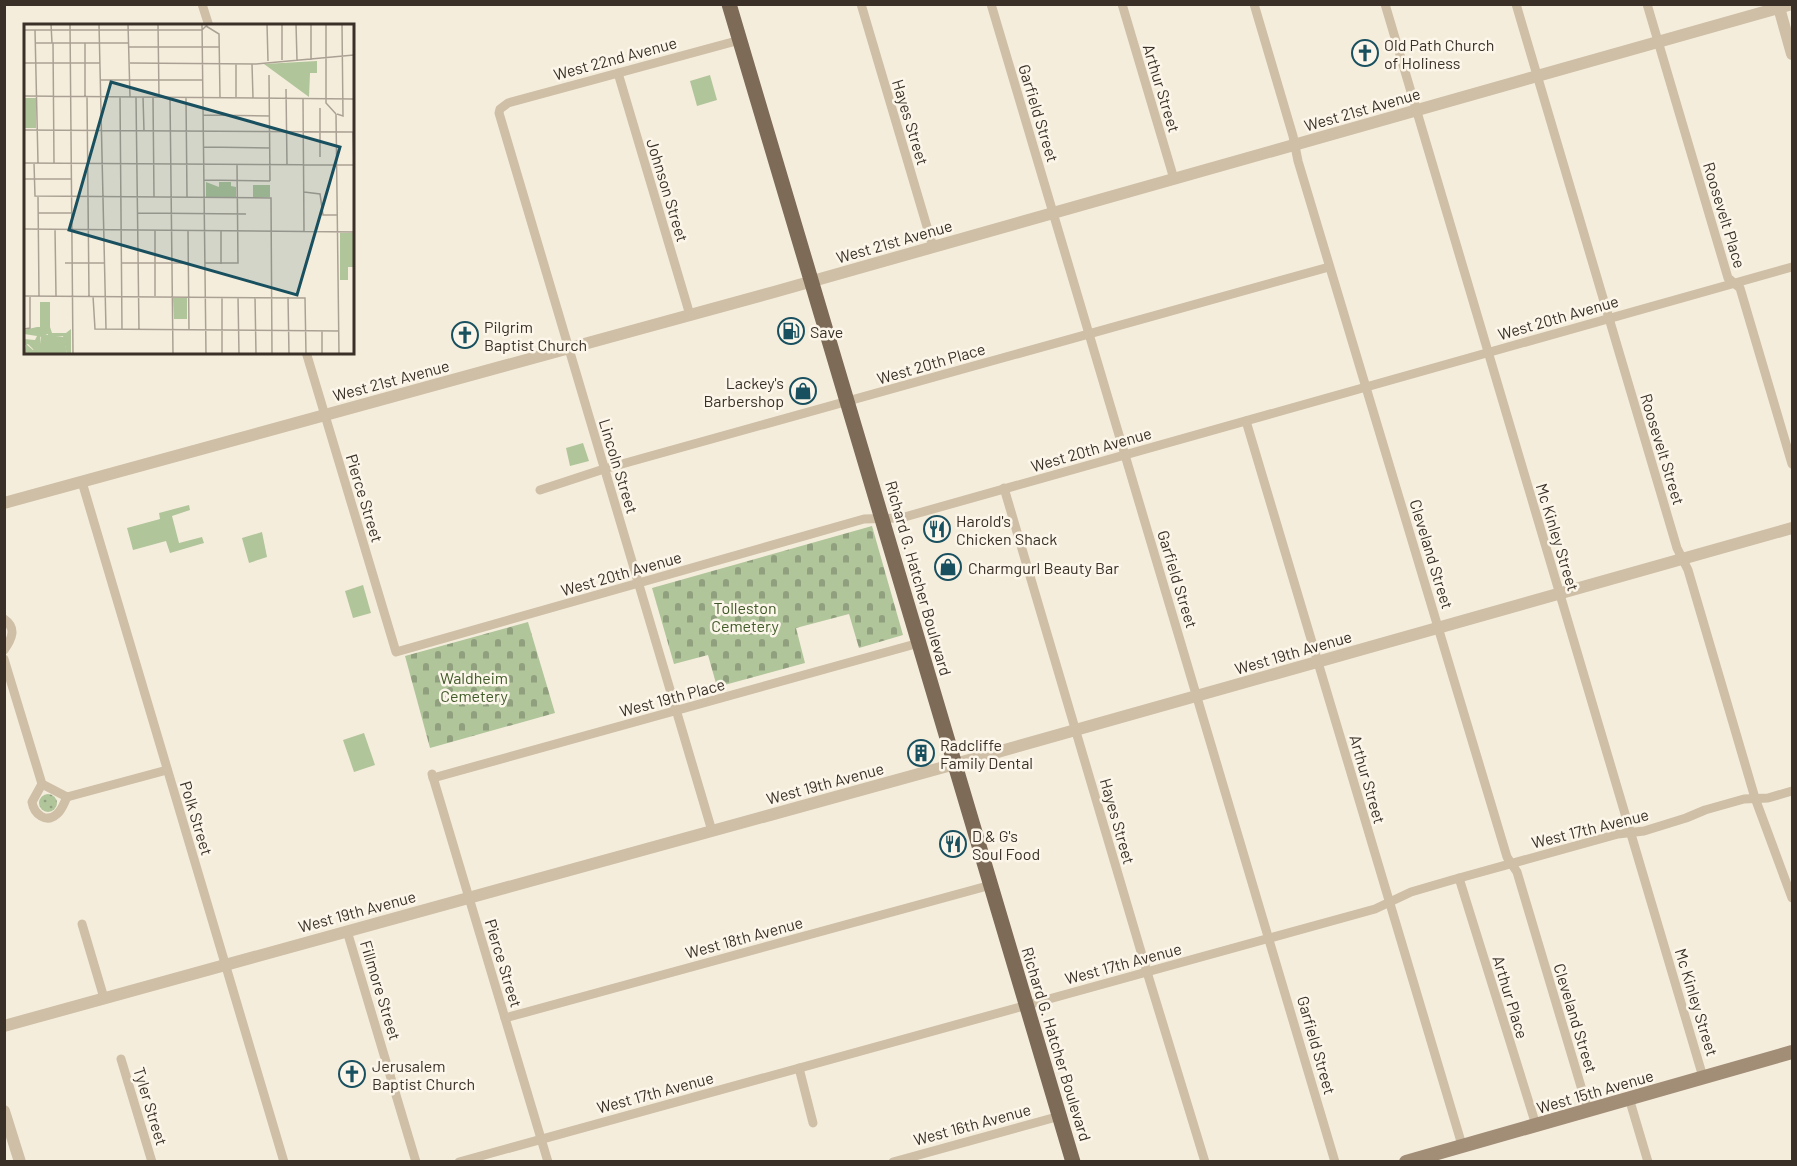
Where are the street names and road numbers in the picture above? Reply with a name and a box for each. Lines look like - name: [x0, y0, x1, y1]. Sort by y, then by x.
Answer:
- street label: West 22nd Avenue: [551, 32, 679, 84]
- street label: Arthur Street: [1140, 41, 1184, 135]
- street label: Garfield Street: [1015, 62, 1063, 164]
- street label: Hayes Street: [889, 77, 933, 167]
- street label: West 21st Avenue: [1302, 83, 1422, 135]
- street label: Johnson Street: [643, 136, 693, 244]
- street label: Roosevelt Place: [1700, 160, 1750, 270]
- street label: West 21st Avenue: [834, 215, 954, 267]
- street label: West 20th Avenue: [1496, 291, 1620, 343]
- street label: West 20th Place: [875, 338, 987, 388]
- street label: West 21st Avenue: [331, 355, 451, 405]
- street label: Roosevelt Street: [1637, 391, 1689, 507]
- street label: Lincoln Street: [596, 416, 642, 516]
- street label: West 20th Avenue: [1029, 423, 1153, 475]
- street label: Pierce Street: [343, 451, 387, 545]
- street label: Richard G. Hatcher Boulevard: [882, 478, 956, 678]
- street label: Mc Kinley Street: [1533, 481, 1583, 593]
- street label: Cleveland Street: [1406, 497, 1458, 611]
- street label: Garfield Street: [1154, 528, 1202, 630]
- street label: West 20th Avenue: [559, 547, 683, 599]
- street label: West 19th Avenue: [1232, 626, 1354, 678]
- street label: West 19th Place: [617, 674, 727, 720]
- street label: Arthur Street: [1346, 732, 1390, 826]
- street label: West 19th Avenue: [764, 758, 886, 808]
- street label: Hayes Street: [1097, 776, 1139, 866]
- street label: Polk Street: [177, 779, 217, 857]
- street label: West 17th Avenue: [1529, 804, 1651, 852]
- street label: West 19th Avenue: [296, 886, 418, 936]
- street label: West 18th Avenue: [683, 912, 805, 962]
- street label: Pierce Street: [482, 916, 526, 1010]
- street label: Fillmore Street: [357, 938, 405, 1042]
- street label: West 17th Avenue: [1063, 938, 1183, 988]
- street label: Richard G. Hatcher Boulevard: [1018, 945, 1096, 1143]
- street label: Mc Kinley Street: [1672, 946, 1722, 1058]
- street label: Arthur Place: [1489, 953, 1533, 1041]
- street label: Cleveland Street: [1550, 961, 1602, 1075]
- street label: Garfield Street: [1294, 994, 1340, 1096]
- street label: Tyler Street: [130, 1065, 172, 1147]
- street label: West 15th Avenue: [1534, 1065, 1656, 1117]
- street label: West 17th Avenue: [595, 1067, 715, 1117]
- street label: West 16th Avenue: [911, 1099, 1033, 1149]

